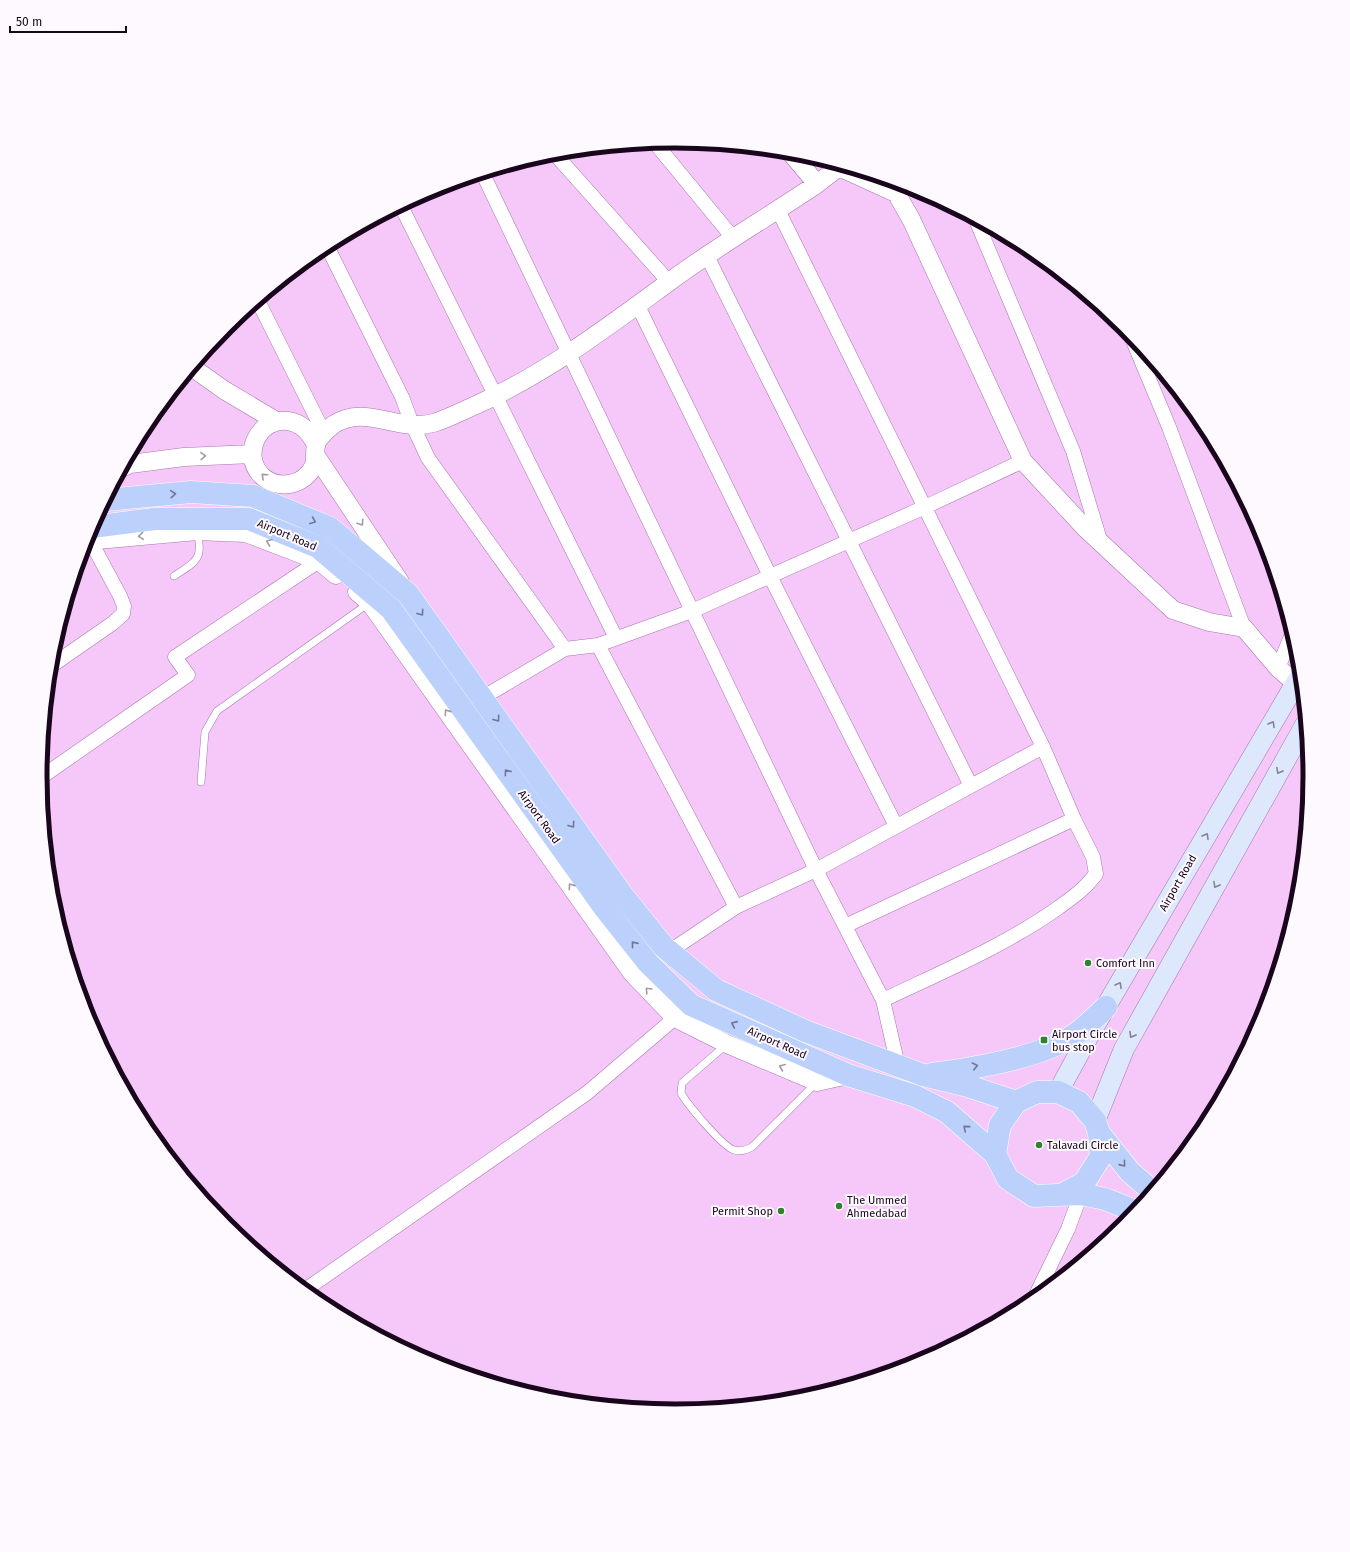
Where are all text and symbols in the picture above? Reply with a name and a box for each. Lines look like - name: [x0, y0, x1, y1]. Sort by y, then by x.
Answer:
- scale bar: [10, 8, 126, 34]
- text: 50 m: [16, 15, 42, 29]
- one-way arrow: [200, 452, 206, 460]
- one-way arrow: [261, 473, 269, 481]
- one-way arrow: [170, 489, 176, 498]
- one-way arrow: [309, 516, 316, 524]
- street label: Airport Road: [255, 517, 319, 553]
- one-way arrow: [356, 519, 364, 526]
- one-way arrow: [138, 531, 144, 540]
- one-way arrow: [266, 539, 273, 547]
- one-way arrow: [416, 609, 424, 616]
- one-way arrow: [445, 709, 452, 716]
- one-way arrow: [492, 715, 500, 722]
- one-way arrow: [1267, 721, 1274, 728]
- one-way arrow: [1277, 767, 1284, 774]
- one-way arrow: [504, 769, 512, 776]
- street label: Airport Road: [515, 788, 563, 846]
- one-way arrow: [568, 820, 575, 827]
- one-way arrow: [1201, 833, 1208, 840]
- street label: Airport Road: [1157, 852, 1199, 914]
- one-way arrow: [1213, 881, 1220, 888]
- one-way arrow: [569, 884, 576, 891]
- one-way arrow: [631, 942, 638, 949]
- place label: Comfort Inn: [1096, 957, 1155, 970]
- marker: Comfort Inn: [1083, 958, 1093, 968]
- one-way arrow: [1114, 982, 1121, 989]
- one-way arrow: [646, 987, 653, 995]
- one-way arrow: [731, 1020, 738, 1028]
- street label: Airport Road: [746, 1024, 808, 1062]
- place label: Airport Circle bus stop: [1052, 1028, 1117, 1054]
- one-way arrow: [1129, 1031, 1136, 1038]
- marker: Airport Circle bus stop: [1039, 1035, 1049, 1045]
- one-way arrow: [778, 1063, 785, 1071]
- one-way arrow: [972, 1063, 978, 1071]
- one-way arrow: [963, 1126, 971, 1133]
- place label: Talavadi Circle: [1047, 1139, 1118, 1152]
- marker: Talavadi Circle: [1034, 1140, 1044, 1150]
- one-way arrow: [1119, 1159, 1126, 1166]
- place label: The Ummed Ahmedabad: [847, 1194, 907, 1220]
- marker: The Ummed Ahmedabad: [834, 1201, 844, 1211]
- place label: Permit Shop: [712, 1205, 773, 1218]
- marker: Permit Shop: [776, 1206, 786, 1216]

